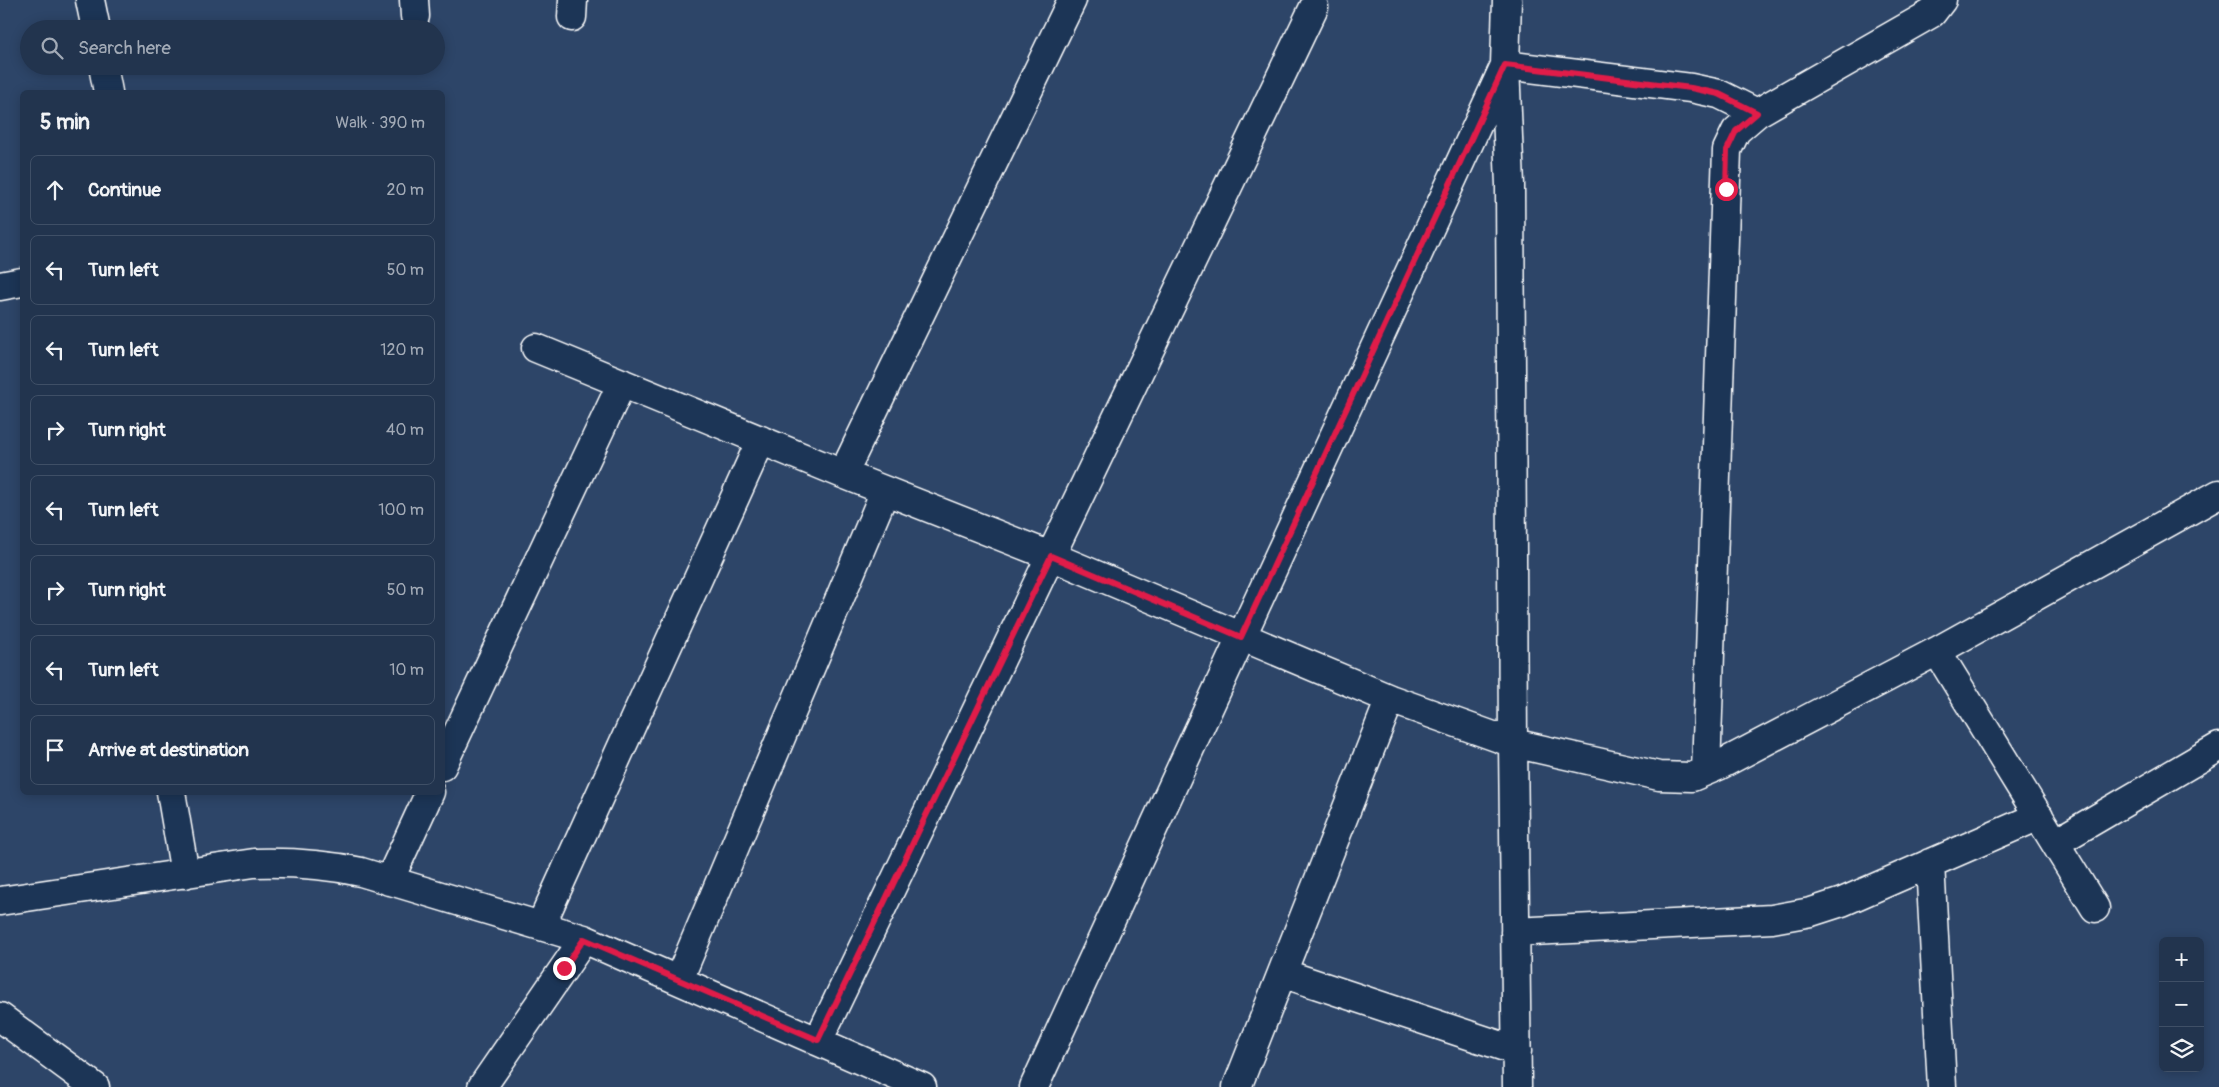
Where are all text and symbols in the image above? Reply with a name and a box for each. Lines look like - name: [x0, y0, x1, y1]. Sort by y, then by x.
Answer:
- search box: [20, 20, 445, 75]
- icon: search: [38, 34, 66, 62]
- text: Search here: [78, 36, 171, 60]
- text: 5 min: [40, 109, 90, 136]
- text: Walk · 390 m: [336, 113, 425, 133]
- icon: ahead: [41, 176, 69, 204]
- text: Continue: [88, 178, 161, 202]
- route start: [1715, 178, 1738, 201]
- text: 20 m: [386, 180, 424, 200]
- icon: left: [41, 256, 69, 284]
- text: Turn left: [88, 258, 158, 282]
- text: 50 m: [387, 260, 424, 280]
- icon: left: [41, 336, 69, 364]
- text: Turn left: [88, 338, 158, 362]
- text: 120 m: [380, 340, 424, 360]
- icon: right: [41, 416, 69, 444]
- text: Turn right: [88, 418, 166, 442]
- text: 40 m: [386, 420, 424, 440]
- icon: left: [41, 496, 69, 524]
- text: Turn left: [88, 498, 158, 522]
- text: 100 m: [378, 500, 424, 520]
- icon: right: [41, 576, 69, 604]
- text: Turn right: [88, 578, 166, 602]
- text: 50 m: [387, 580, 424, 600]
- icon: left: [41, 656, 69, 684]
- text: Turn left: [88, 658, 158, 682]
- text: 10 m: [389, 660, 424, 680]
- icon: arrive: [41, 736, 69, 764]
- text: Arrive at destination: [88, 738, 249, 762]
- map controls: [2159, 937, 2204, 1072]
- button: +: [2159, 937, 2204, 982]
- route end: [553, 957, 576, 980]
- button: −: [2159, 982, 2204, 1027]
- button: layers: [2159, 1027, 2204, 1072]

